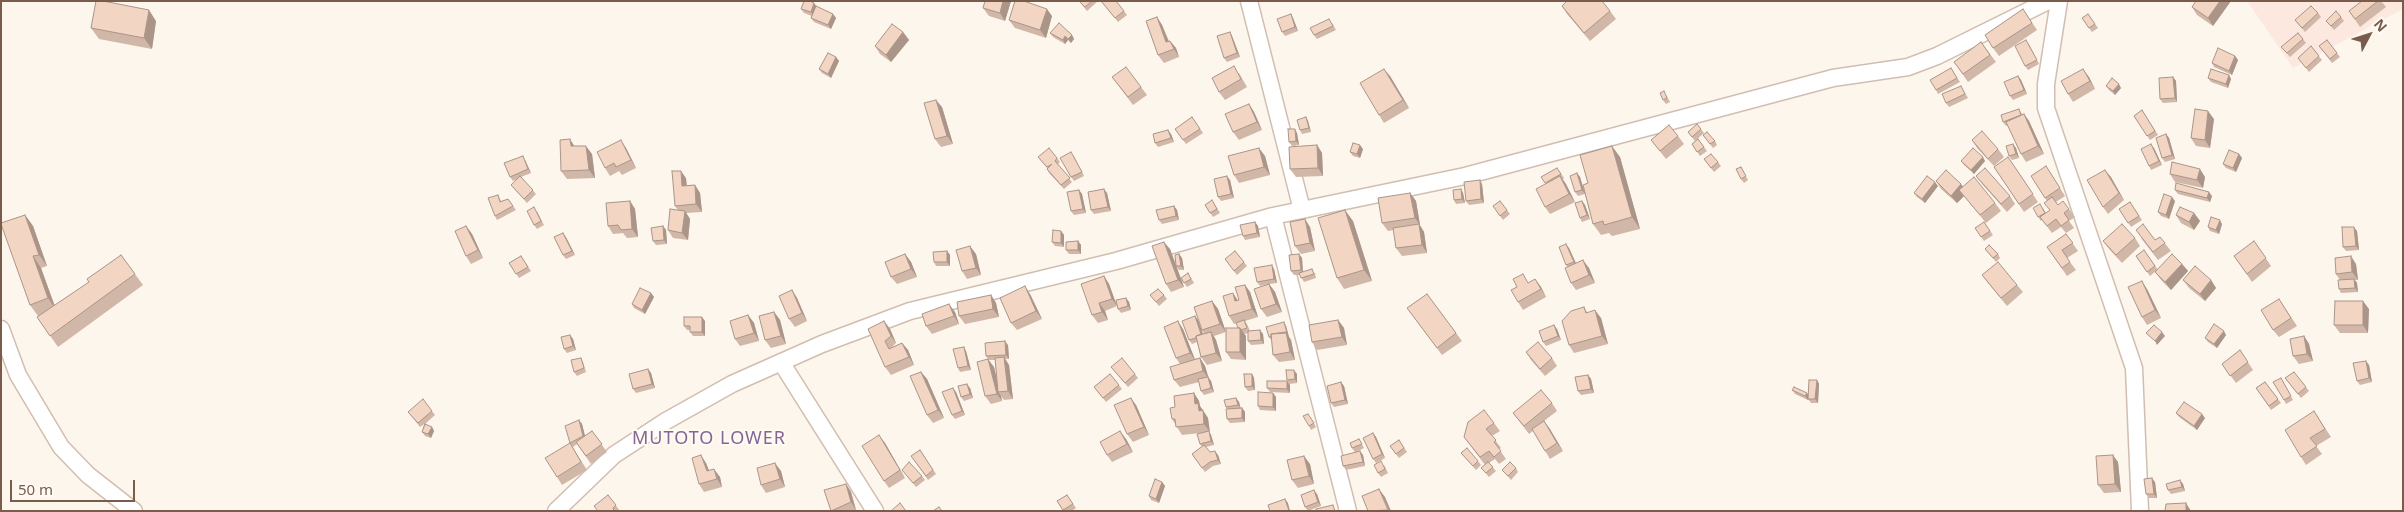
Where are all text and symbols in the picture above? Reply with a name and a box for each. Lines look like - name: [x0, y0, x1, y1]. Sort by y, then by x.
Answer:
- north arrow: [2344, 10, 2394, 60]
- text: N: [2370, 15, 2392, 36]
- district label: MUTOTO LOWER: [631, 428, 787, 450]
- scale bar: [12, 470, 138, 502]
- text: 50 m: [18, 479, 53, 499]

